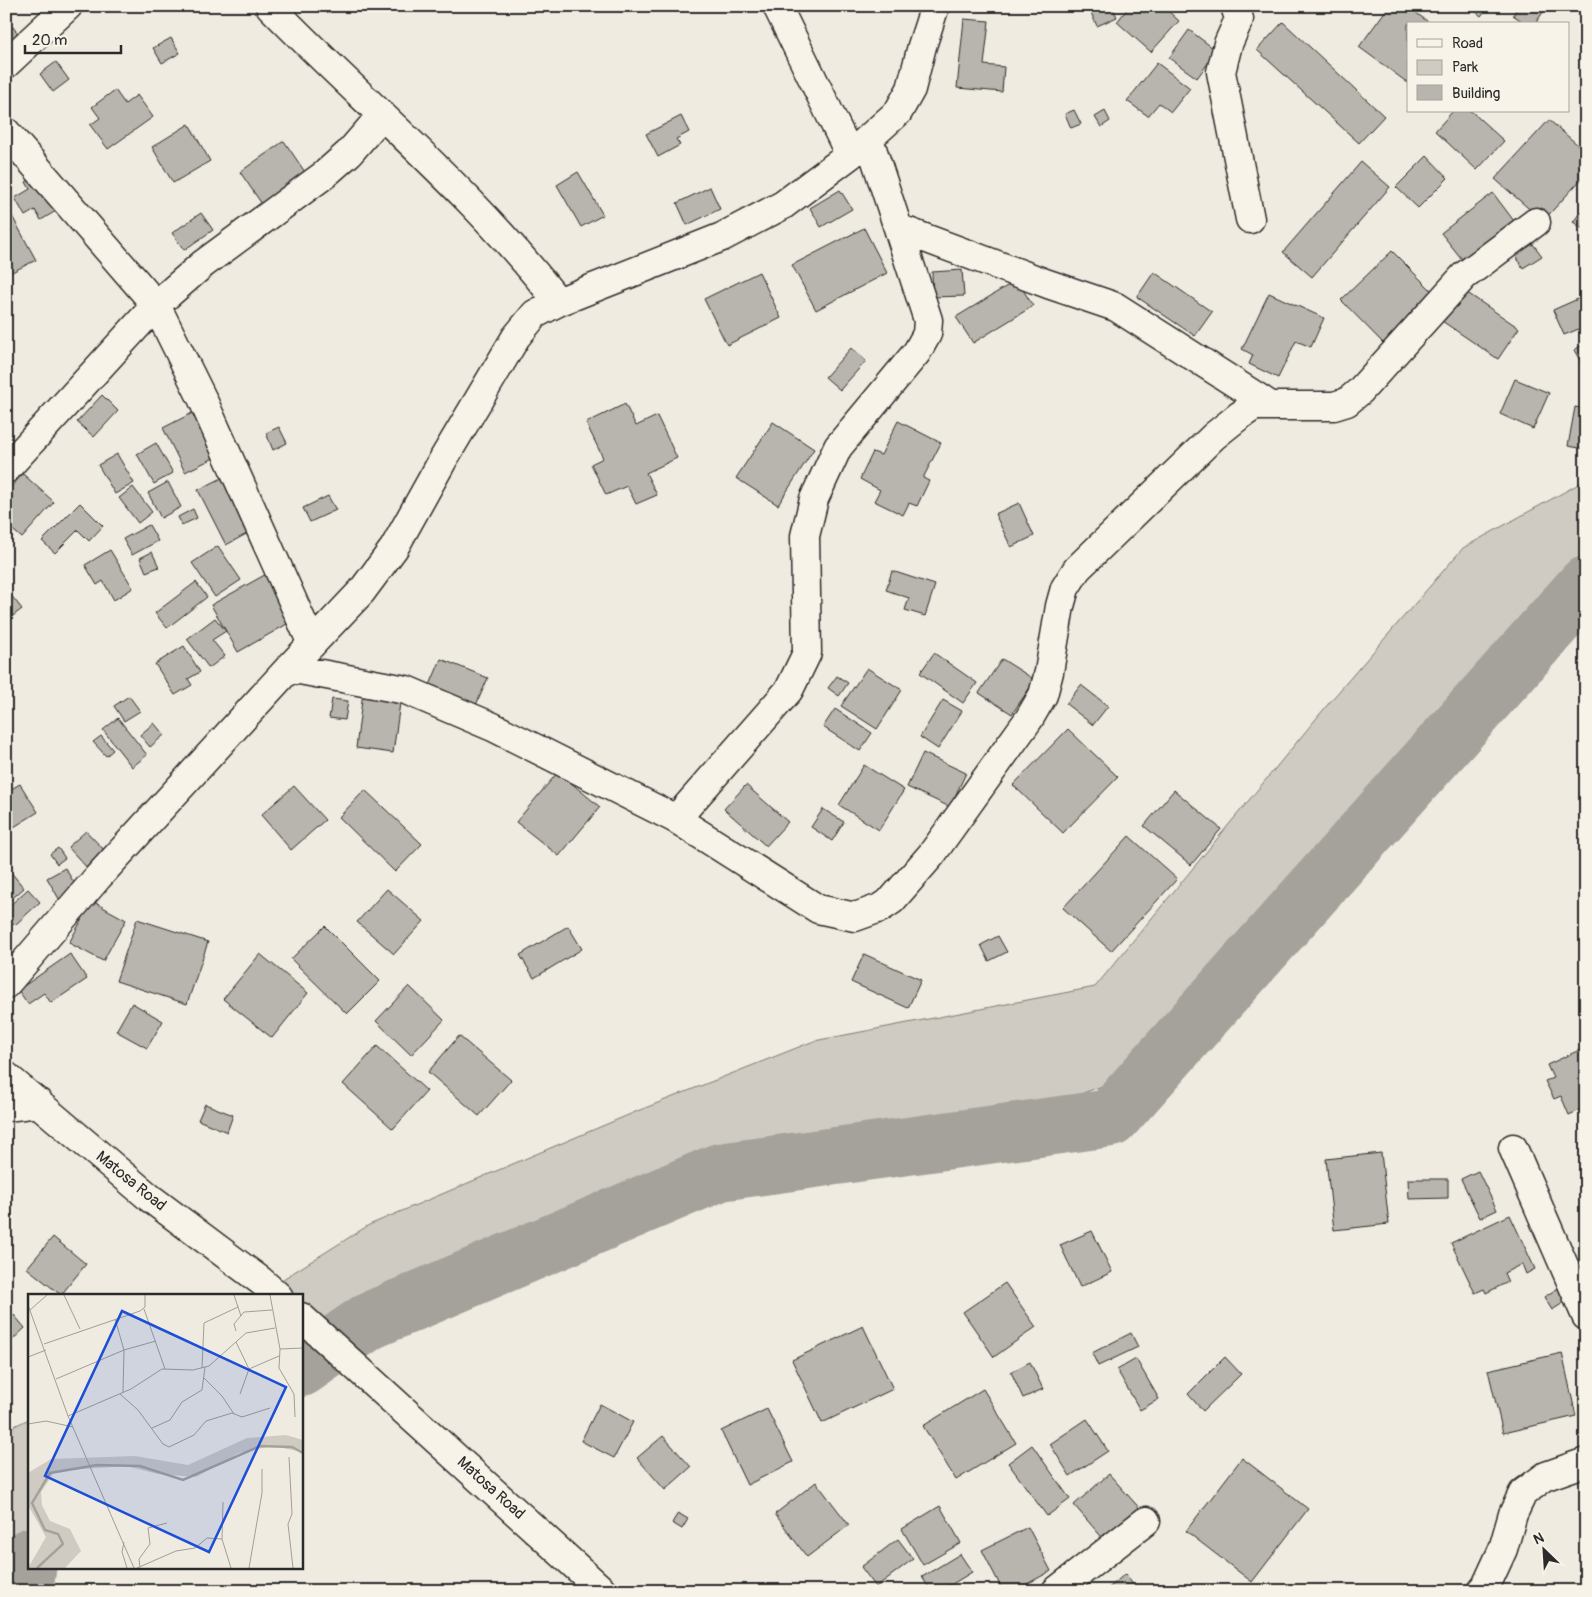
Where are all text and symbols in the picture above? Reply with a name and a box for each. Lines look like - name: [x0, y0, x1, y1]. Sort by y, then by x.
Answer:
- scale bar: [25, 22, 121, 54]
- legend: [1407, 22, 1570, 112]
- text: 20 m: [32, 31, 67, 50]
- text: Road: [1452, 34, 1483, 53]
- text: Park: [1452, 58, 1479, 77]
- text: Building: [1452, 84, 1500, 103]
- street label: Matosa Road: [92, 1147, 170, 1215]
- inset map: [28, 1294, 302, 1570]
- street label: Matosa Road: [453, 1452, 529, 1524]
- north arrow: [1520, 1524, 1570, 1574]
- text: N: [1531, 1529, 1547, 1548]

